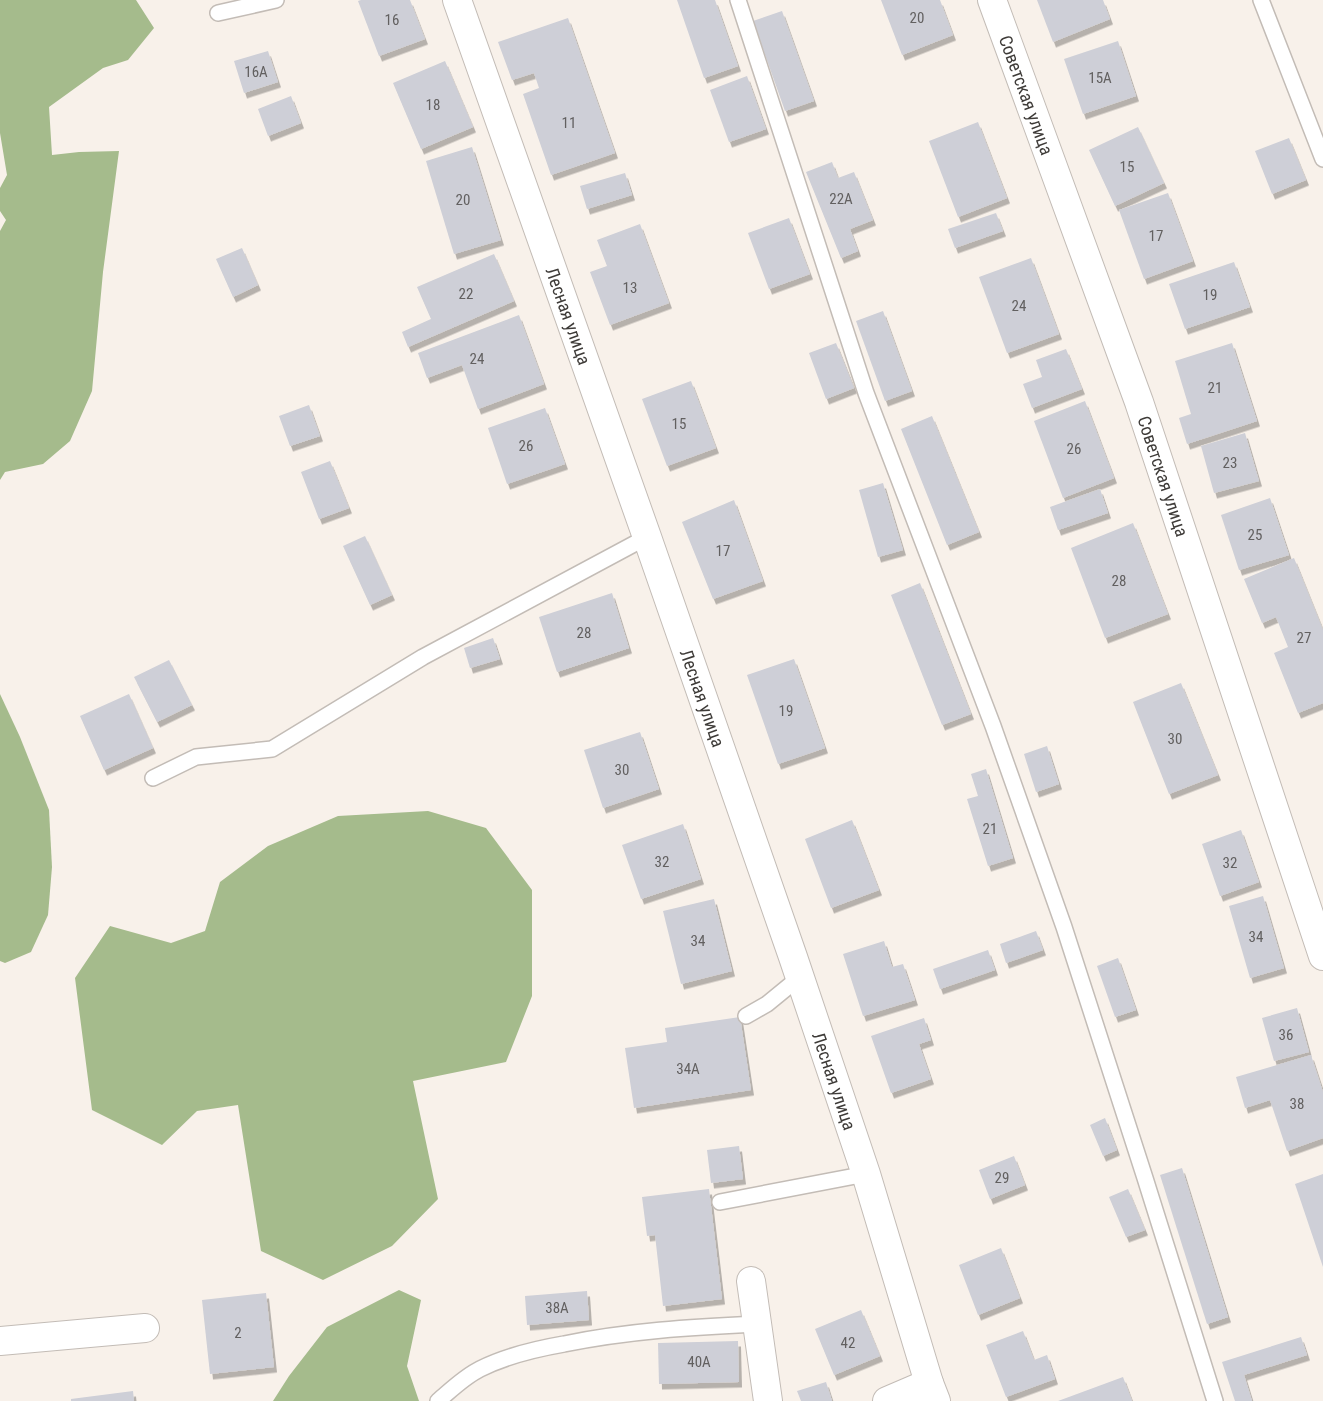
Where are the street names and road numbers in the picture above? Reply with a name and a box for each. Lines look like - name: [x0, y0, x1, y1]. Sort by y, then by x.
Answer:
- street label: Советская улица: [995, 32, 1058, 157]
- street label: Лесная улица: [542, 264, 596, 367]
- street label: Советская улица: [1134, 413, 1193, 539]
- street label: Лесная улица: [676, 646, 730, 750]
- street label: Лесная улица: [808, 1029, 861, 1133]

